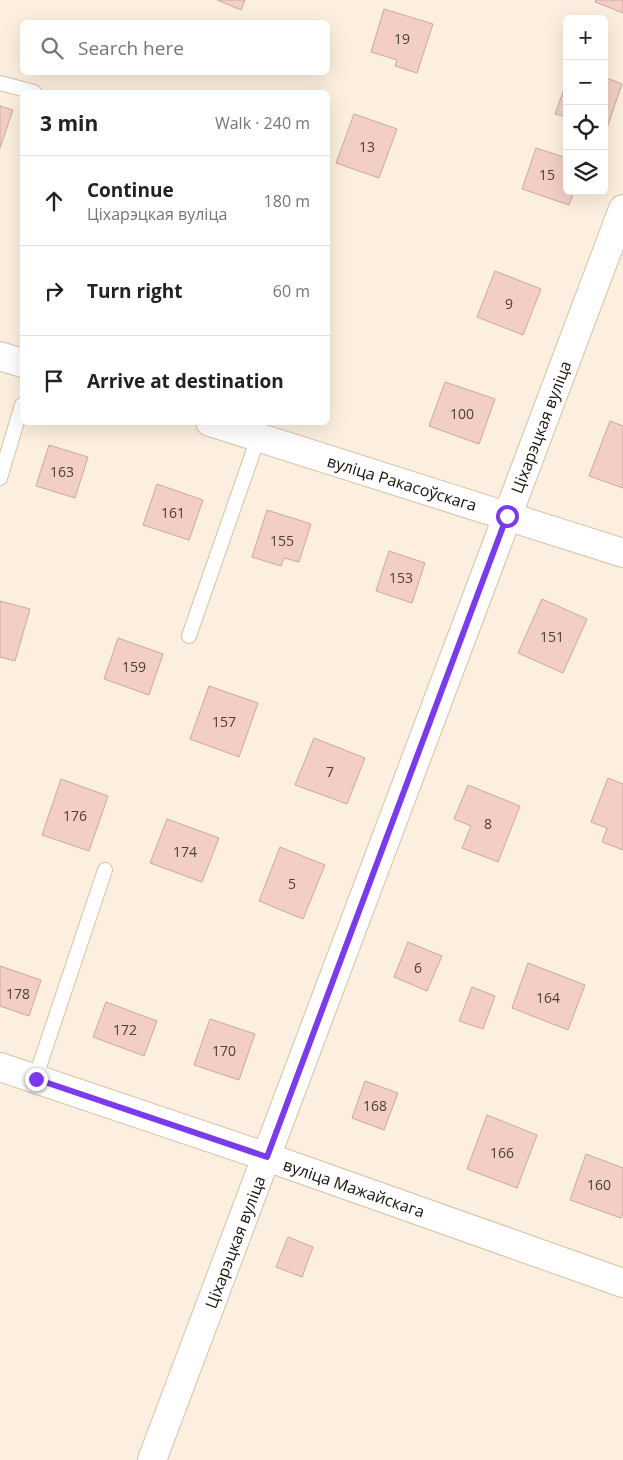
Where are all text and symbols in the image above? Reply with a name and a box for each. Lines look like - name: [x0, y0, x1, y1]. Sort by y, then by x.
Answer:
- map controls: [563, 15, 608, 195]
- button: +: [563, 15, 608, 60]
- search box: [20, 20, 330, 75]
- house number: 19: [394, 29, 410, 48]
- icon: search: [38, 34, 66, 62]
- text: Search here: [78, 35, 184, 61]
- button: −: [563, 60, 608, 105]
- button: locate: [563, 105, 608, 150]
- text: 3 min: [40, 109, 98, 137]
- text: Walk · 240 m: [215, 112, 310, 134]
- house number: 13: [359, 137, 375, 156]
- button: layers: [563, 150, 608, 195]
- house number: 15: [539, 165, 555, 184]
- text: Continue: [87, 177, 174, 203]
- icon: ahead: [40, 187, 68, 215]
- text: 180 m: [264, 190, 310, 212]
- text: Ціхарэцкая вуліца: [87, 203, 227, 225]
- icon: right: [40, 277, 68, 305]
- text: Turn right: [87, 278, 182, 304]
- text: 60 m: [273, 280, 310, 302]
- house number: 9: [505, 294, 513, 313]
- street label: Ціхарэцкая вуліца: [506, 358, 576, 496]
- icon: arrive: [40, 367, 68, 395]
- text: Arrive at destination: [87, 368, 284, 394]
- house number: 100: [450, 404, 474, 423]
- street label: вуліца Ракасоўскага: [325, 450, 479, 516]
- house number: 163: [50, 462, 74, 481]
- house number: 161: [161, 503, 185, 522]
- route start: [496, 505, 519, 528]
- house number: 155: [270, 531, 294, 550]
- house number: 153: [389, 568, 413, 587]
- house number: 151: [540, 627, 564, 646]
- house number: 159: [122, 657, 146, 676]
- house number: 157: [212, 712, 236, 731]
- house number: 7: [326, 762, 334, 781]
- house number: 176: [63, 806, 87, 825]
- house number: 8: [484, 814, 492, 833]
- house number: 174: [173, 842, 197, 861]
- house number: 5: [288, 874, 296, 893]
- house number: 6: [414, 958, 422, 977]
- house number: 178: [6, 984, 30, 1003]
- house number: 164: [536, 988, 560, 1007]
- house number: 172: [113, 1020, 137, 1039]
- house number: 170: [212, 1041, 236, 1060]
- route end: [25, 1068, 48, 1091]
- house number: 168: [363, 1096, 387, 1115]
- house number: 166: [490, 1143, 514, 1162]
- street label: вуліца Мажайскага: [280, 1153, 428, 1223]
- street label: Ціхарэцкая вуліца: [200, 1173, 270, 1311]
- house number: 160: [587, 1175, 611, 1194]

